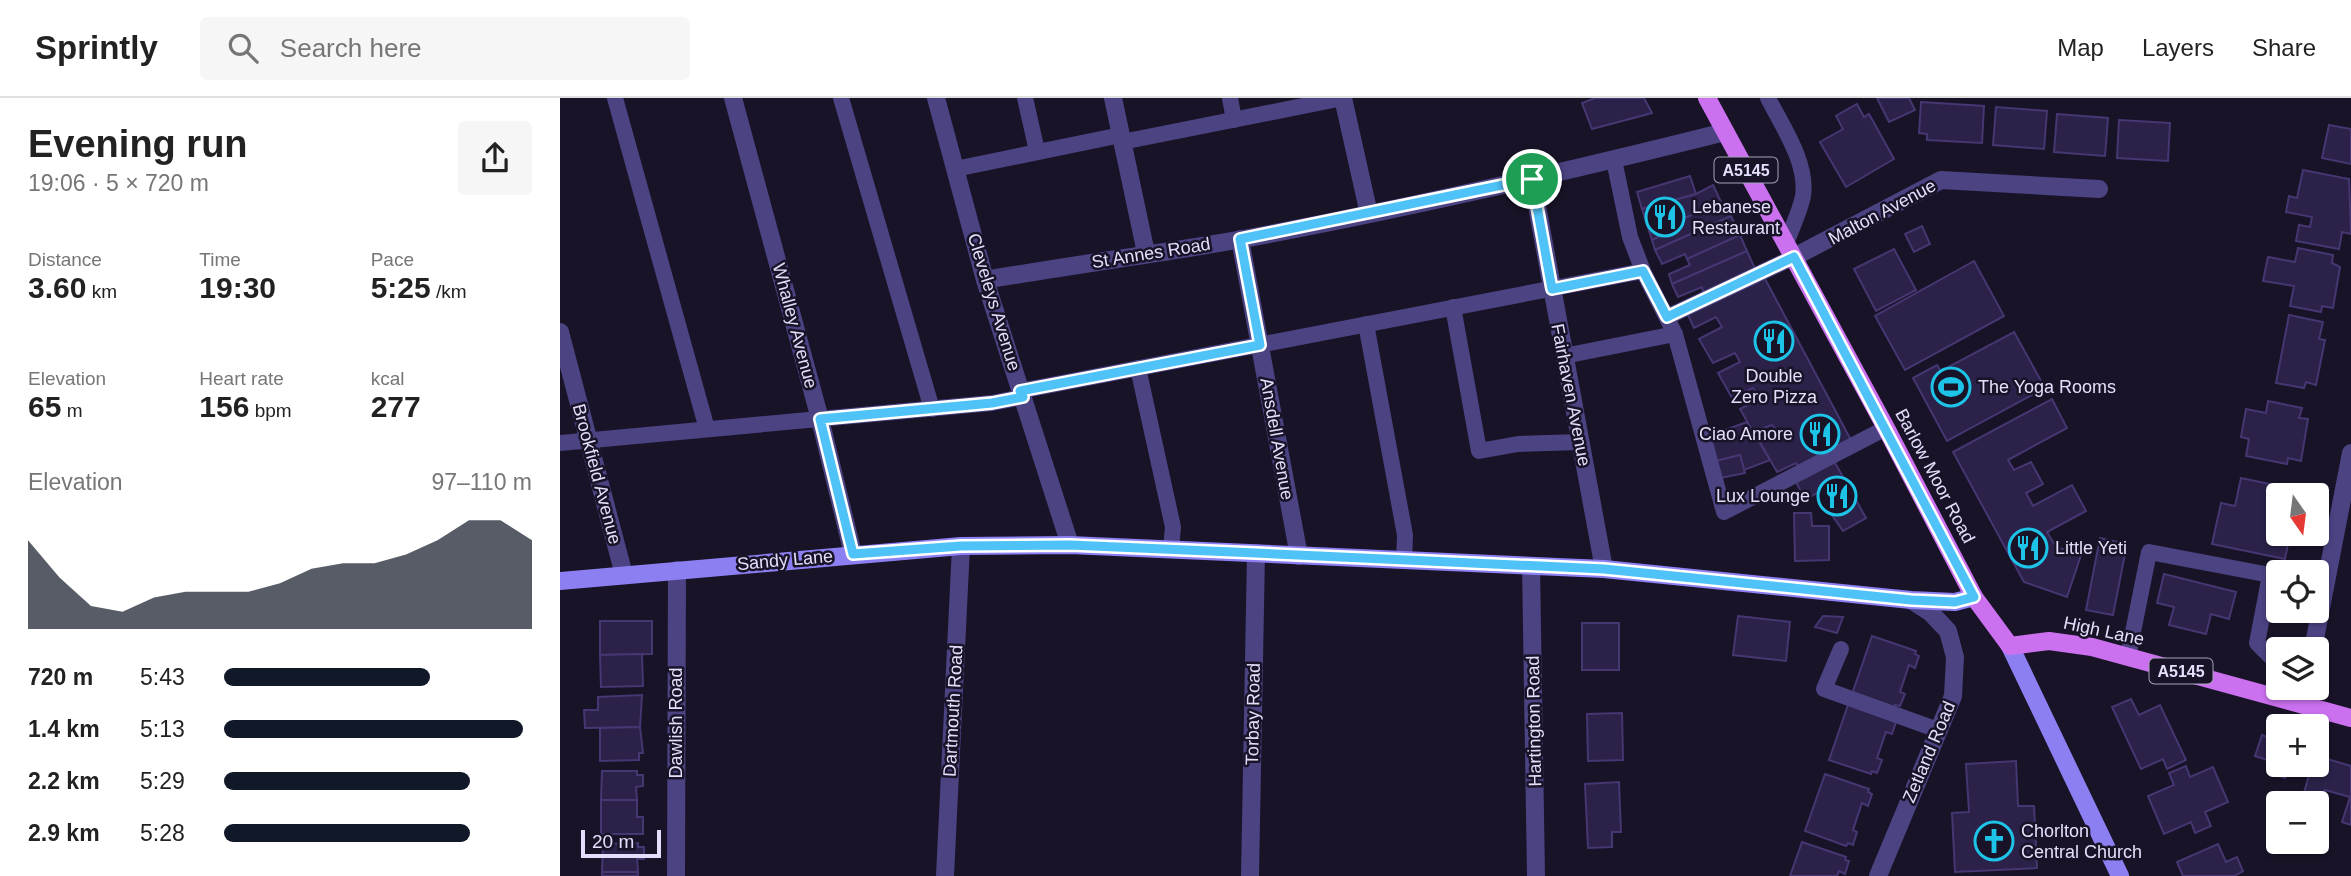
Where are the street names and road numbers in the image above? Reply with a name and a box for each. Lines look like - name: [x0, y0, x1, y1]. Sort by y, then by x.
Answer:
- road number: A5145: [1714, 158, 1778, 183]
- street label: Malton Avenue: [1825, 175, 1939, 249]
- street label: Cleveleys Avenue: [964, 231, 1024, 373]
- street label: St Annes Road: [1090, 234, 1212, 272]
- street label: Whalley Avenue: [769, 261, 821, 391]
- street label: Fairhaven Avenue: [1547, 322, 1595, 468]
- street label: Ansdell Avenue: [1256, 376, 1298, 502]
- street label: Brookfield Avenue: [569, 401, 625, 547]
- street label: Barlow Moor Road: [1891, 405, 1979, 547]
- street label: Sandy Lane: [736, 546, 834, 574]
- street label: High Lane: [2062, 613, 2146, 649]
- street label: Dartmouth Road: [940, 645, 966, 777]
- street label: Hartington Road: [1523, 655, 1545, 787]
- road number: A5145: [2150, 658, 2212, 684]
- street label: Torbay Road: [1242, 663, 1264, 765]
- street label: Dawlish Road: [666, 667, 686, 779]
- street label: Zetland Road: [1899, 698, 1959, 806]

